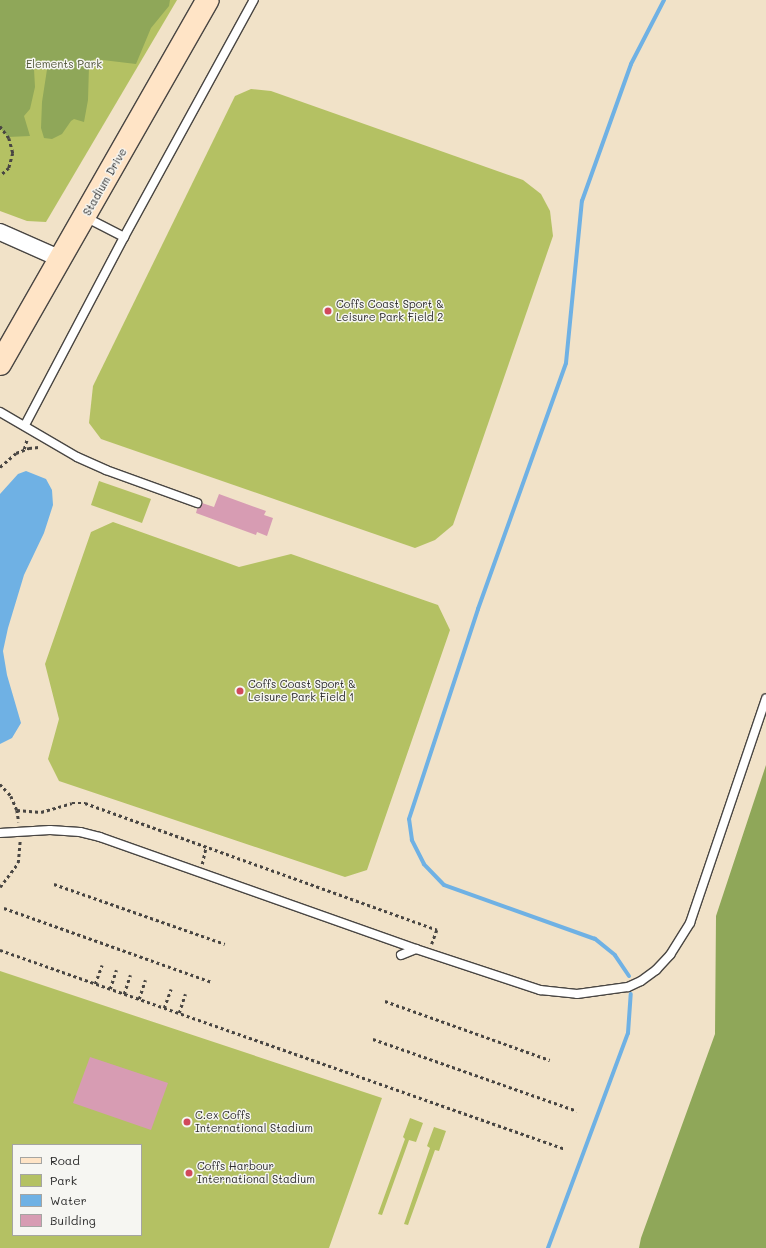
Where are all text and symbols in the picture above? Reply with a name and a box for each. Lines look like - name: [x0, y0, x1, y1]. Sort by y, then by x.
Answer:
- park label: Elements Park: [26, 57, 102, 71]
- street label: Stadium Drive: [80, 146, 130, 218]
- place label: Coffs Coast Sport & Leisure Park Field 2: [336, 298, 444, 324]
- marker: Coffs Coast Sport & Leisure Park Field 2: [323, 306, 333, 316]
- place label: Coffs Coast Sport & Leisure Park Field 1: [248, 678, 356, 704]
- marker: Coffs Coast Sport & Leisure Park Field 1: [235, 686, 245, 696]
- place label: C.ex Coffs International Stadium: [195, 1109, 313, 1135]
- marker: C.ex Coffs International Stadium: [182, 1117, 192, 1127]
- legend: [12, 1144, 142, 1236]
- text: Road: [50, 1152, 80, 1168]
- place label: Coffs Harbour International Stadium: [197, 1160, 315, 1186]
- marker: Coffs Harbour International Stadium: [184, 1168, 194, 1178]
- text: Park: [50, 1172, 77, 1188]
- text: Water: [50, 1192, 87, 1208]
- text: Building: [50, 1212, 96, 1228]

